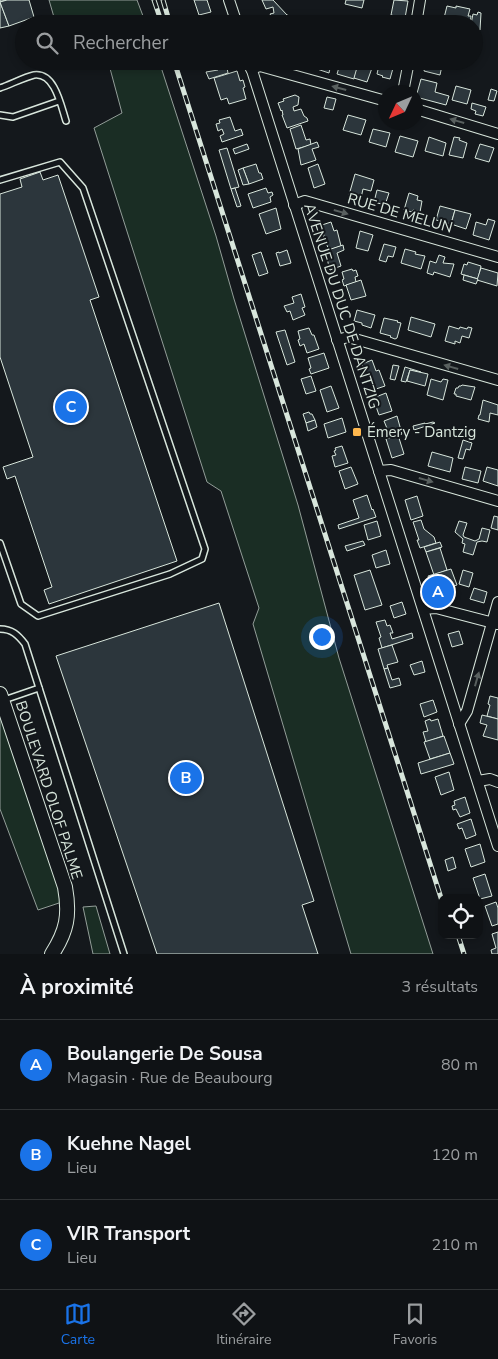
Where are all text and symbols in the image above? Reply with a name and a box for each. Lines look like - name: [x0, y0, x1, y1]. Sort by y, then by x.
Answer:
- search box: [15, 15, 483, 70]
- icon: search: [33, 29, 61, 57]
- text: Rechercher: [73, 30, 168, 56]
- one-way arrow: [331, 83, 346, 91]
- north arrow: [378, 85, 423, 130]
- one-way arrow: [449, 117, 464, 125]
- street label: RUE DE MELUN: [345, 188, 455, 238]
- street label: AVENUE DU DUC DE DANTZIG: [299, 201, 385, 411]
- one-way arrow: [334, 208, 349, 216]
- one-way arrow: [444, 362, 459, 370]
- pin: C: [55, 388, 87, 426]
- place label: Émery - Dantzig: [367, 422, 476, 442]
- marker: Émery - Dantzig: [351, 426, 363, 438]
- one-way arrow: [419, 476, 434, 484]
- pin: A: [422, 573, 454, 611]
- your location: [309, 624, 335, 650]
- one-way arrow: [473, 671, 481, 686]
- street label: BOULEVARD OLOF PALME: [11, 698, 87, 882]
- pin: B: [170, 759, 202, 797]
- map controls: [438, 894, 483, 939]
- button: locate: [438, 894, 483, 939]
- text: À proximité: [20, 973, 134, 1001]
- text: 3 résultats: [402, 976, 478, 998]
- text: Boulangerie De Sousa: [67, 1041, 263, 1067]
- text: A: [30, 1054, 42, 1076]
- text: 80 m: [441, 1054, 478, 1076]
- text: Magasin · Rue de Beaubourg: [67, 1067, 273, 1089]
- text: Kuehne Nagel: [67, 1131, 191, 1157]
- text: B: [30, 1144, 42, 1166]
- text: 120 m: [431, 1144, 478, 1166]
- text: Lieu: [67, 1157, 97, 1179]
- text: VIR Transport: [67, 1221, 190, 1247]
- text: C: [31, 1234, 41, 1256]
- text: 210 m: [431, 1234, 478, 1256]
- text: Lieu: [67, 1247, 97, 1269]
- tab: Carte: [61, 1300, 95, 1349]
- tab: Itinéraire: [216, 1300, 271, 1349]
- tab: Favoris: [393, 1300, 437, 1349]

